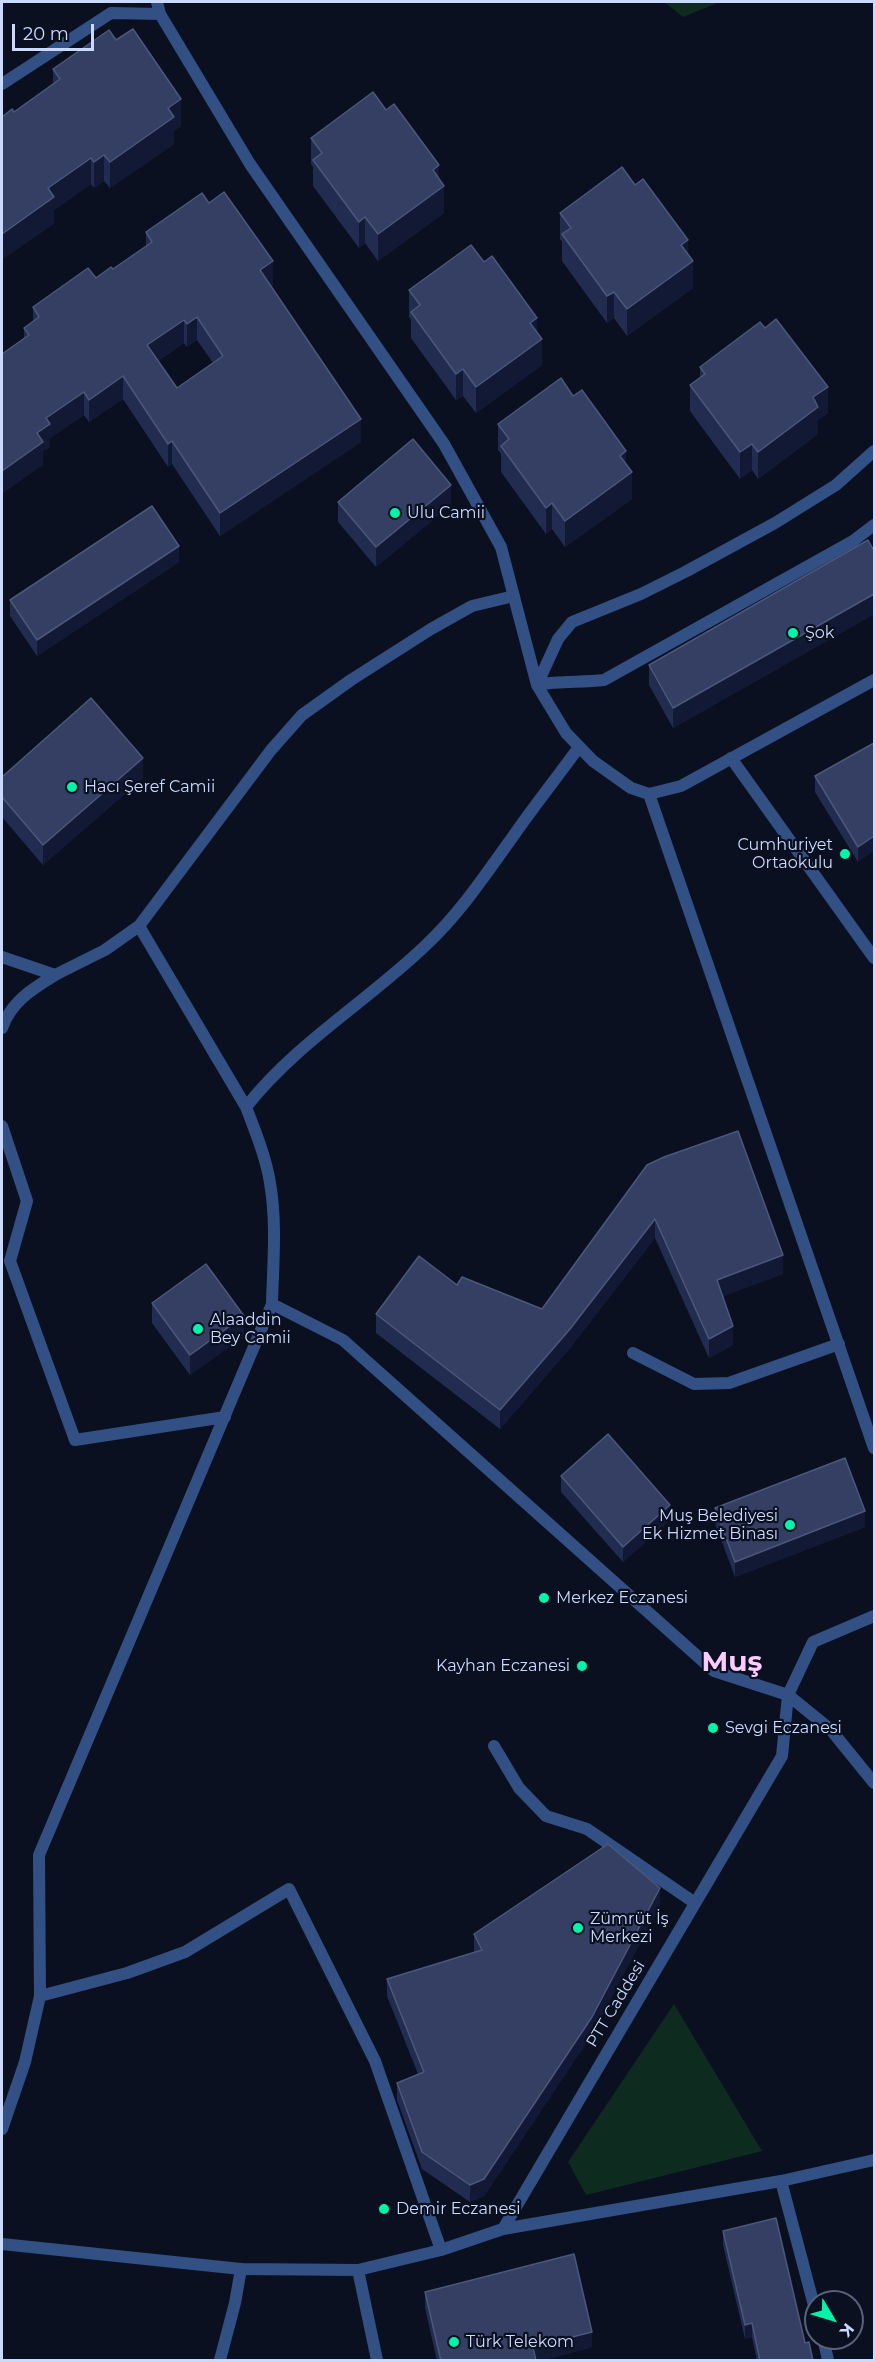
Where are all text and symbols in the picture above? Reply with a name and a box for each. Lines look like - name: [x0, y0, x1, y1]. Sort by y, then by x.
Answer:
- scale bar: [15, 12, 98, 50]
- text: 20 m: [23, 23, 69, 45]
- place label: Ulu Camii: [407, 503, 485, 523]
- marker: Ulu Camii: [388, 506, 402, 520]
- place label: Şok: [805, 623, 834, 643]
- marker: Şok: [786, 626, 800, 640]
- place label: Hacı Şeref Camii: [84, 777, 215, 797]
- marker: Hacı Şeref Camii: [65, 780, 79, 794]
- place label: Cumhuriyet Ortaokulu: [738, 835, 833, 873]
- marker: Cumhuriyet Ortaokulu: [838, 847, 852, 861]
- place label: Alaaddin Bey Camii: [210, 1310, 291, 1348]
- marker: Alaaddin Bey Camii: [191, 1322, 205, 1336]
- place label: Muş Belediyesi Ek Hizmet Binası: [642, 1506, 778, 1544]
- marker: Muş Belediyesi Ek Hizmet Binası: [783, 1518, 797, 1532]
- place label: Merkez Eczanesi: [556, 1588, 688, 1608]
- marker: Merkez Eczanesi: [537, 1591, 551, 1605]
- district label: Muş: [702, 1646, 762, 1680]
- place label: Kayhan Eczanesi: [436, 1656, 570, 1676]
- marker: Kayhan Eczanesi: [575, 1659, 589, 1673]
- place label: Sevgi Eczanesi: [725, 1718, 842, 1738]
- marker: Sevgi Eczanesi: [706, 1721, 720, 1735]
- place label: Zümrüt İş Merkezi: [590, 1909, 669, 1947]
- marker: Zümrüt İş Merkezi: [571, 1921, 585, 1935]
- street label: PTT Caddesi: [583, 1957, 649, 2051]
- place label: Demir Eczanesi: [396, 2199, 520, 2219]
- marker: Demir Eczanesi: [377, 2202, 391, 2216]
- north arrow: [804, 2290, 864, 2350]
- text: K: [836, 2320, 858, 2341]
- place label: Türk Telekom: [466, 2332, 574, 2352]
- marker: Türk Telekom: [447, 2335, 461, 2349]

